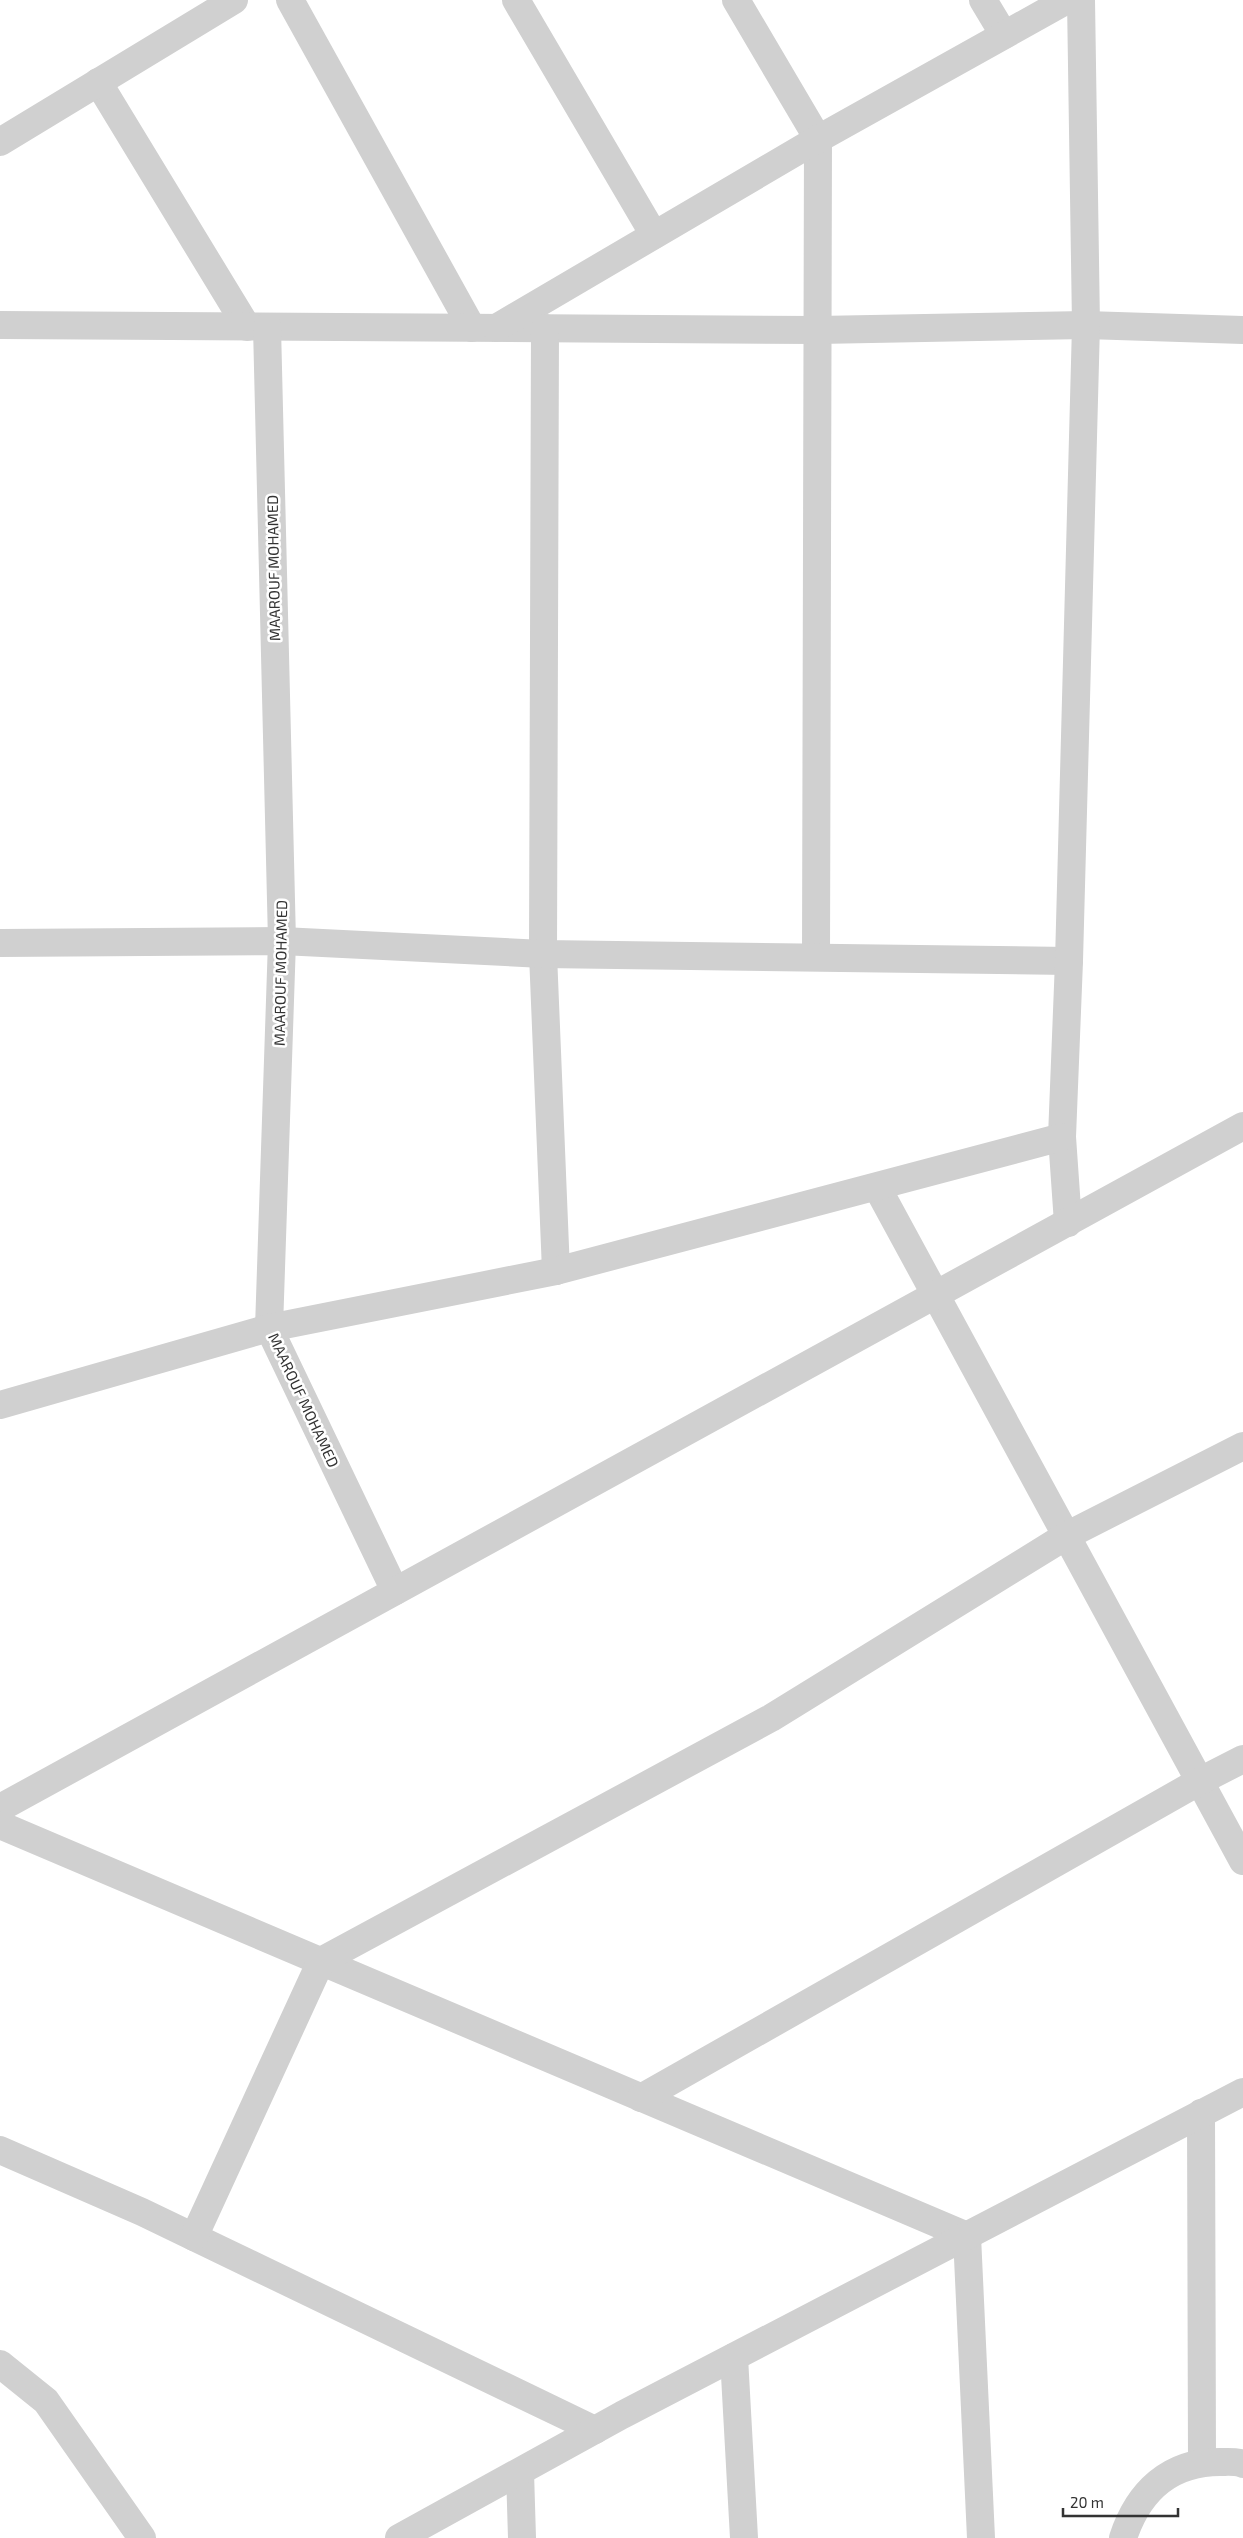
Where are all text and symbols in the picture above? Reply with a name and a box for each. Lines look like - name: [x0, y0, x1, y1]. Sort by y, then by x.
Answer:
- street label: MAAROUF MOHAMED: [263, 495, 283, 641]
- street label: MAAROUF MOHAMED: [270, 900, 290, 1046]
- street label: MAAROUF MOHAMED: [265, 1330, 343, 1470]
- scale bar: [1063, 2486, 1178, 2518]
- text: 20 m: [1070, 2493, 1104, 2511]

